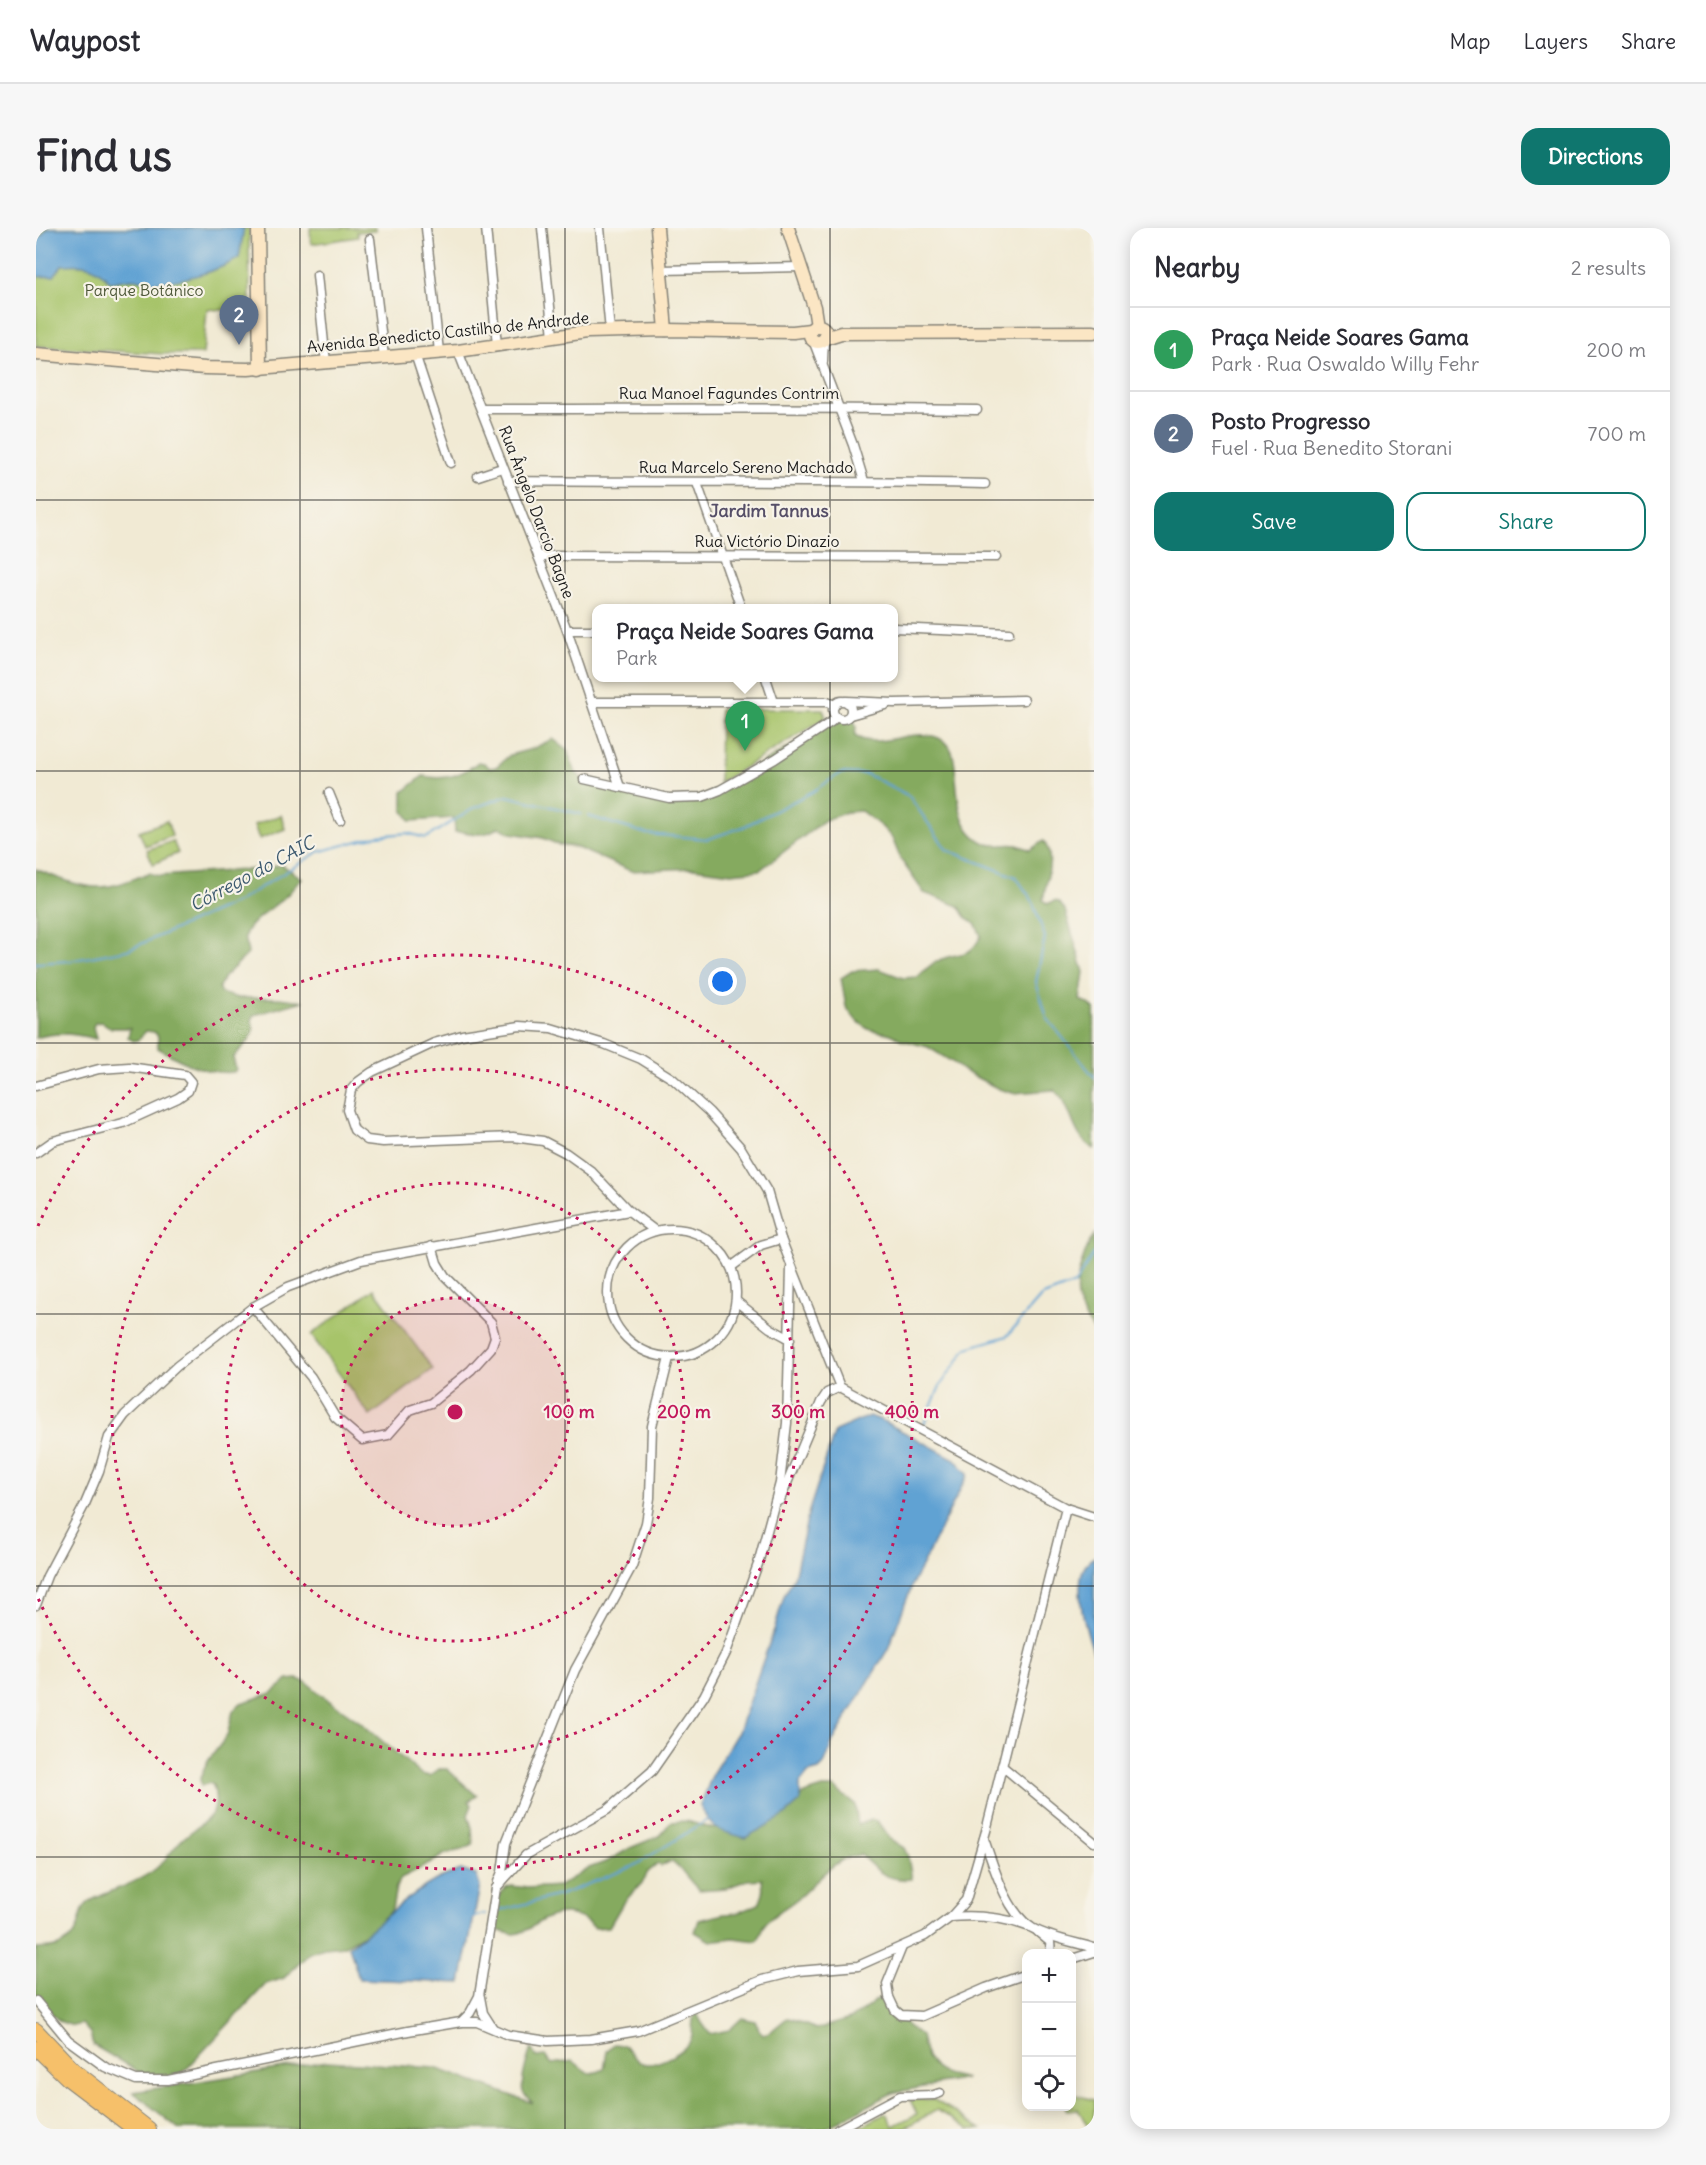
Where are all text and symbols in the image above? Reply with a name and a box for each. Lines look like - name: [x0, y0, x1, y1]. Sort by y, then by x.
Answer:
- text: Waypost: [30, 23, 140, 59]
- text: Map: [1450, 28, 1490, 55]
- text: Layers: [1523, 28, 1588, 55]
- text: Share: [1621, 28, 1676, 55]
- button: Directions: [1521, 128, 1670, 185]
- text: Find us: [36, 130, 172, 182]
- text: Nearby: [1154, 251, 1240, 284]
- text: 2 results: [1571, 255, 1646, 280]
- park label: Parque Botânico: [85, 280, 204, 300]
- pin: 2: [220, 296, 258, 345]
- street label: Avenida Benedicto Castilho de Andrade: [306, 307, 590, 357]
- text: Praça Neide Soares Gama: [1211, 323, 1469, 351]
- text: 1: [1170, 337, 1177, 362]
- text: 200 m: [1586, 337, 1646, 362]
- text: Park · Rua Oswaldo Willy Fehr: [1211, 351, 1479, 376]
- street label: Rua Manoel Fagundes Contrim: [619, 383, 839, 403]
- text: Posto Progresso: [1211, 407, 1370, 435]
- text: 2: [1168, 421, 1179, 446]
- text: 700 m: [1588, 421, 1646, 446]
- street label: Rua Ângelo Darcio Bagne: [495, 423, 579, 601]
- text: Fuel · Rua Benedito Storani: [1211, 435, 1452, 460]
- street label: Rua Marcelo Sereno Machado: [639, 457, 853, 477]
- button: Save: [1154, 492, 1394, 551]
- button: Share: [1406, 492, 1646, 551]
- district label: Jardim Tannus: [709, 499, 829, 522]
- street label: Rua Victório Dinazio: [695, 531, 839, 551]
- popup: [592, 604, 898, 682]
- text: Praça Neide Soares Gama: [616, 617, 874, 645]
- text: Park: [616, 645, 657, 670]
- pin: 1: [726, 702, 764, 751]
- water label: Córrego do CAIC: [186, 830, 320, 916]
- your location: [708, 967, 737, 996]
- text: 100 m: [544, 1400, 595, 1423]
- text: 200 m: [657, 1400, 711, 1423]
- text: 300 m: [771, 1400, 825, 1423]
- text: 400 m: [885, 1400, 939, 1423]
- centre of rings: [445, 1402, 465, 1422]
- map controls: [1022, 1949, 1076, 2111]
- button: +: [1022, 1949, 1076, 2003]
- button: −: [1022, 2003, 1076, 2057]
- button: locate: [1022, 2057, 1076, 2111]

